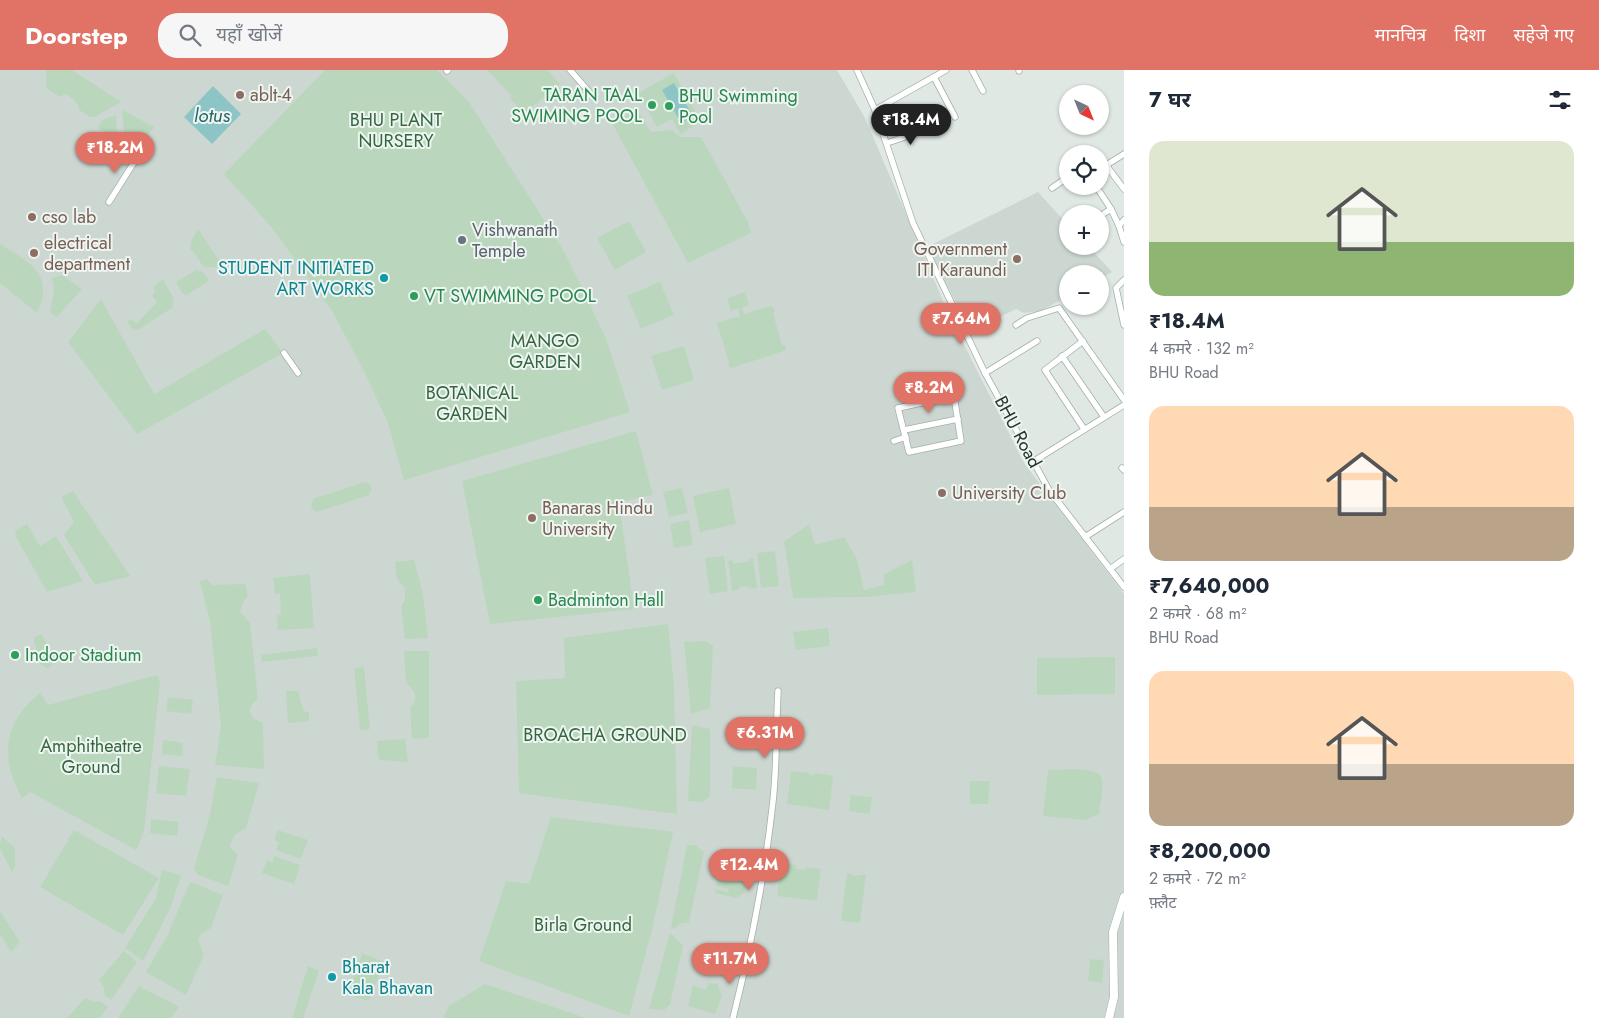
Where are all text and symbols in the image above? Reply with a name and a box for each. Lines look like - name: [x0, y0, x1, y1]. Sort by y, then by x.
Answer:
- search box: [158, 13, 508, 58]
- text: Doorstep: [25, 18, 128, 53]
- icon: search: [176, 21, 204, 49]
- text: यहाँ खोजें: [216, 21, 282, 48]
- text: मानचित्र: [1375, 22, 1426, 48]
- text: दिशा: [1454, 22, 1485, 48]
- text: सहेजे गए: [1513, 22, 1574, 48]
- place label: ablt-4: [250, 82, 292, 108]
- place label: TARAN TAAL SWIMING POOL: [511, 82, 642, 129]
- place label: BHU Swimming Pool: [679, 83, 798, 130]
- north arrow: [1059, 85, 1109, 135]
- map controls: [1059, 85, 1109, 315]
- text: 7 घर: [1149, 85, 1191, 115]
- icon: filters: [1546, 86, 1574, 114]
- marker: ablt-4: [234, 89, 246, 101]
- marker: TARAN TAAL SWIMING POOL: [646, 99, 658, 111]
- marker: BHU Swimming Pool: [663, 100, 675, 112]
- water label: lotus: [194, 102, 230, 129]
- pin: ₹18.4M: [870, 104, 952, 146]
- park label: BHU PLANT NURSERY: [350, 107, 443, 154]
- text: ₹18.4M: [882, 108, 940, 131]
- pin: ₹18.2M: [74, 132, 156, 174]
- text: ₹18.2M: [87, 136, 144, 159]
- button: locate: [1059, 145, 1109, 195]
- icon: home: [1317, 174, 1407, 264]
- place label: cso lab: [42, 204, 96, 230]
- button: +: [1059, 205, 1109, 255]
- marker: cso lab: [26, 211, 38, 223]
- place label: Vishwanath Temple: [472, 217, 558, 264]
- place label: electrical department: [44, 230, 131, 277]
- marker: Vishwanath Temple: [456, 234, 468, 246]
- place label: Government ITI Karaundi: [914, 236, 1008, 283]
- marker: electrical department: [28, 247, 40, 259]
- marker: Government ITI Karaundi: [1011, 253, 1023, 265]
- place label: STUDENT INITIATED ART WORKS: [218, 255, 374, 302]
- button: −: [1059, 265, 1109, 315]
- marker: STUDENT INITIATED ART WORKS: [378, 272, 390, 284]
- place label: VT SWIMMING POOL: [424, 283, 596, 309]
- marker: VT SWIMMING POOL: [408, 290, 420, 302]
- pin: ₹7.64M: [920, 302, 1002, 345]
- text: ₹18.4M: [1149, 306, 1225, 336]
- text: ₹7.64M: [932, 307, 990, 330]
- park label: MANGO GARDEN: [509, 328, 581, 375]
- text: 4 कमरे · 132 m²: [1149, 337, 1254, 360]
- text: BHU Road: [1149, 361, 1219, 384]
- pin: ₹8.2M: [894, 372, 964, 414]
- text: ₹8.2M: [905, 376, 953, 399]
- park label: BOTANICAL GARDEN: [426, 380, 518, 427]
- street label: BHU Road: [988, 391, 1048, 473]
- icon: home: [1317, 439, 1407, 529]
- place label: University Club: [952, 480, 1066, 506]
- marker: University Club: [936, 487, 948, 499]
- place label: Banaras Hindu University: [542, 495, 653, 542]
- marker: Banaras Hindu University: [526, 512, 538, 524]
- text: ₹7,640,000: [1149, 571, 1270, 601]
- place label: Badminton Hall: [548, 587, 664, 613]
- marker: Badminton Hall: [532, 594, 544, 606]
- text: 2 कमरे · 68 m²: [1149, 602, 1246, 625]
- text: BHU Road: [1149, 626, 1219, 649]
- place label: Indoor Stadium: [25, 642, 142, 668]
- marker: Indoor Stadium: [9, 649, 21, 661]
- icon: home: [1317, 703, 1407, 793]
- pin: ₹6.31M: [724, 716, 806, 759]
- text: ₹6.31M: [736, 721, 794, 744]
- park label: BROACHA GROUND: [523, 722, 687, 748]
- park label: Amphitheatre Ground: [40, 733, 142, 780]
- text: ₹8,200,000: [1149, 836, 1271, 866]
- pin: ₹12.4M: [708, 848, 790, 891]
- text: ₹12.4M: [720, 853, 778, 876]
- text: 2 कमरे · 72 m²: [1149, 867, 1246, 890]
- text: फ़्लैट: [1149, 891, 1177, 914]
- park label: Birla Ground: [534, 912, 632, 938]
- pin: ₹11.7M: [689, 942, 771, 985]
- text: ₹11.7M: [703, 947, 757, 970]
- place label: Bharat Kala Bhavan: [342, 954, 433, 1001]
- marker: Bharat Kala Bhavan: [326, 971, 338, 983]

